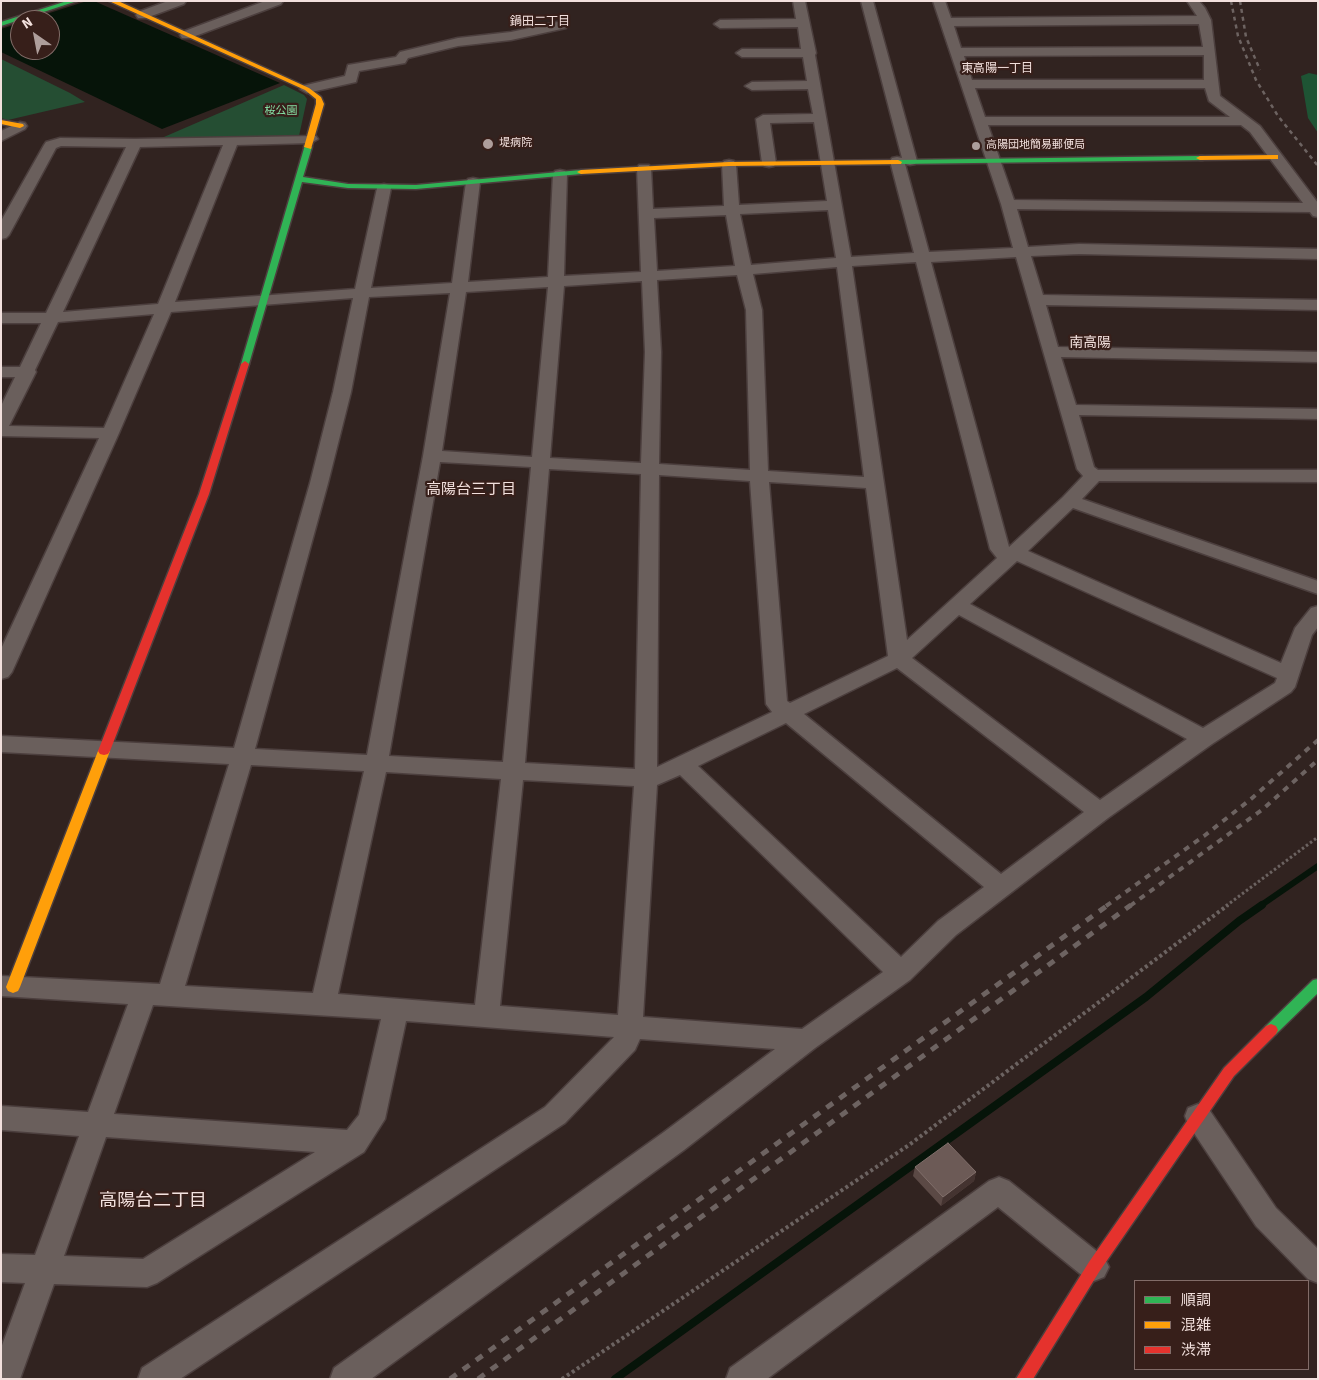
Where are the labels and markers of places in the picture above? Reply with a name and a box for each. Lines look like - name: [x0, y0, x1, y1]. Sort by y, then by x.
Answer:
- marker: 堤病院: [481, 137, 495, 151]
- place label: 堤病院: [499, 137, 532, 151]
- place label: 高陽団地簡易郵便局: [986, 139, 1085, 153]
- marker: 高陽団地簡易郵便局: [970, 140, 982, 152]

